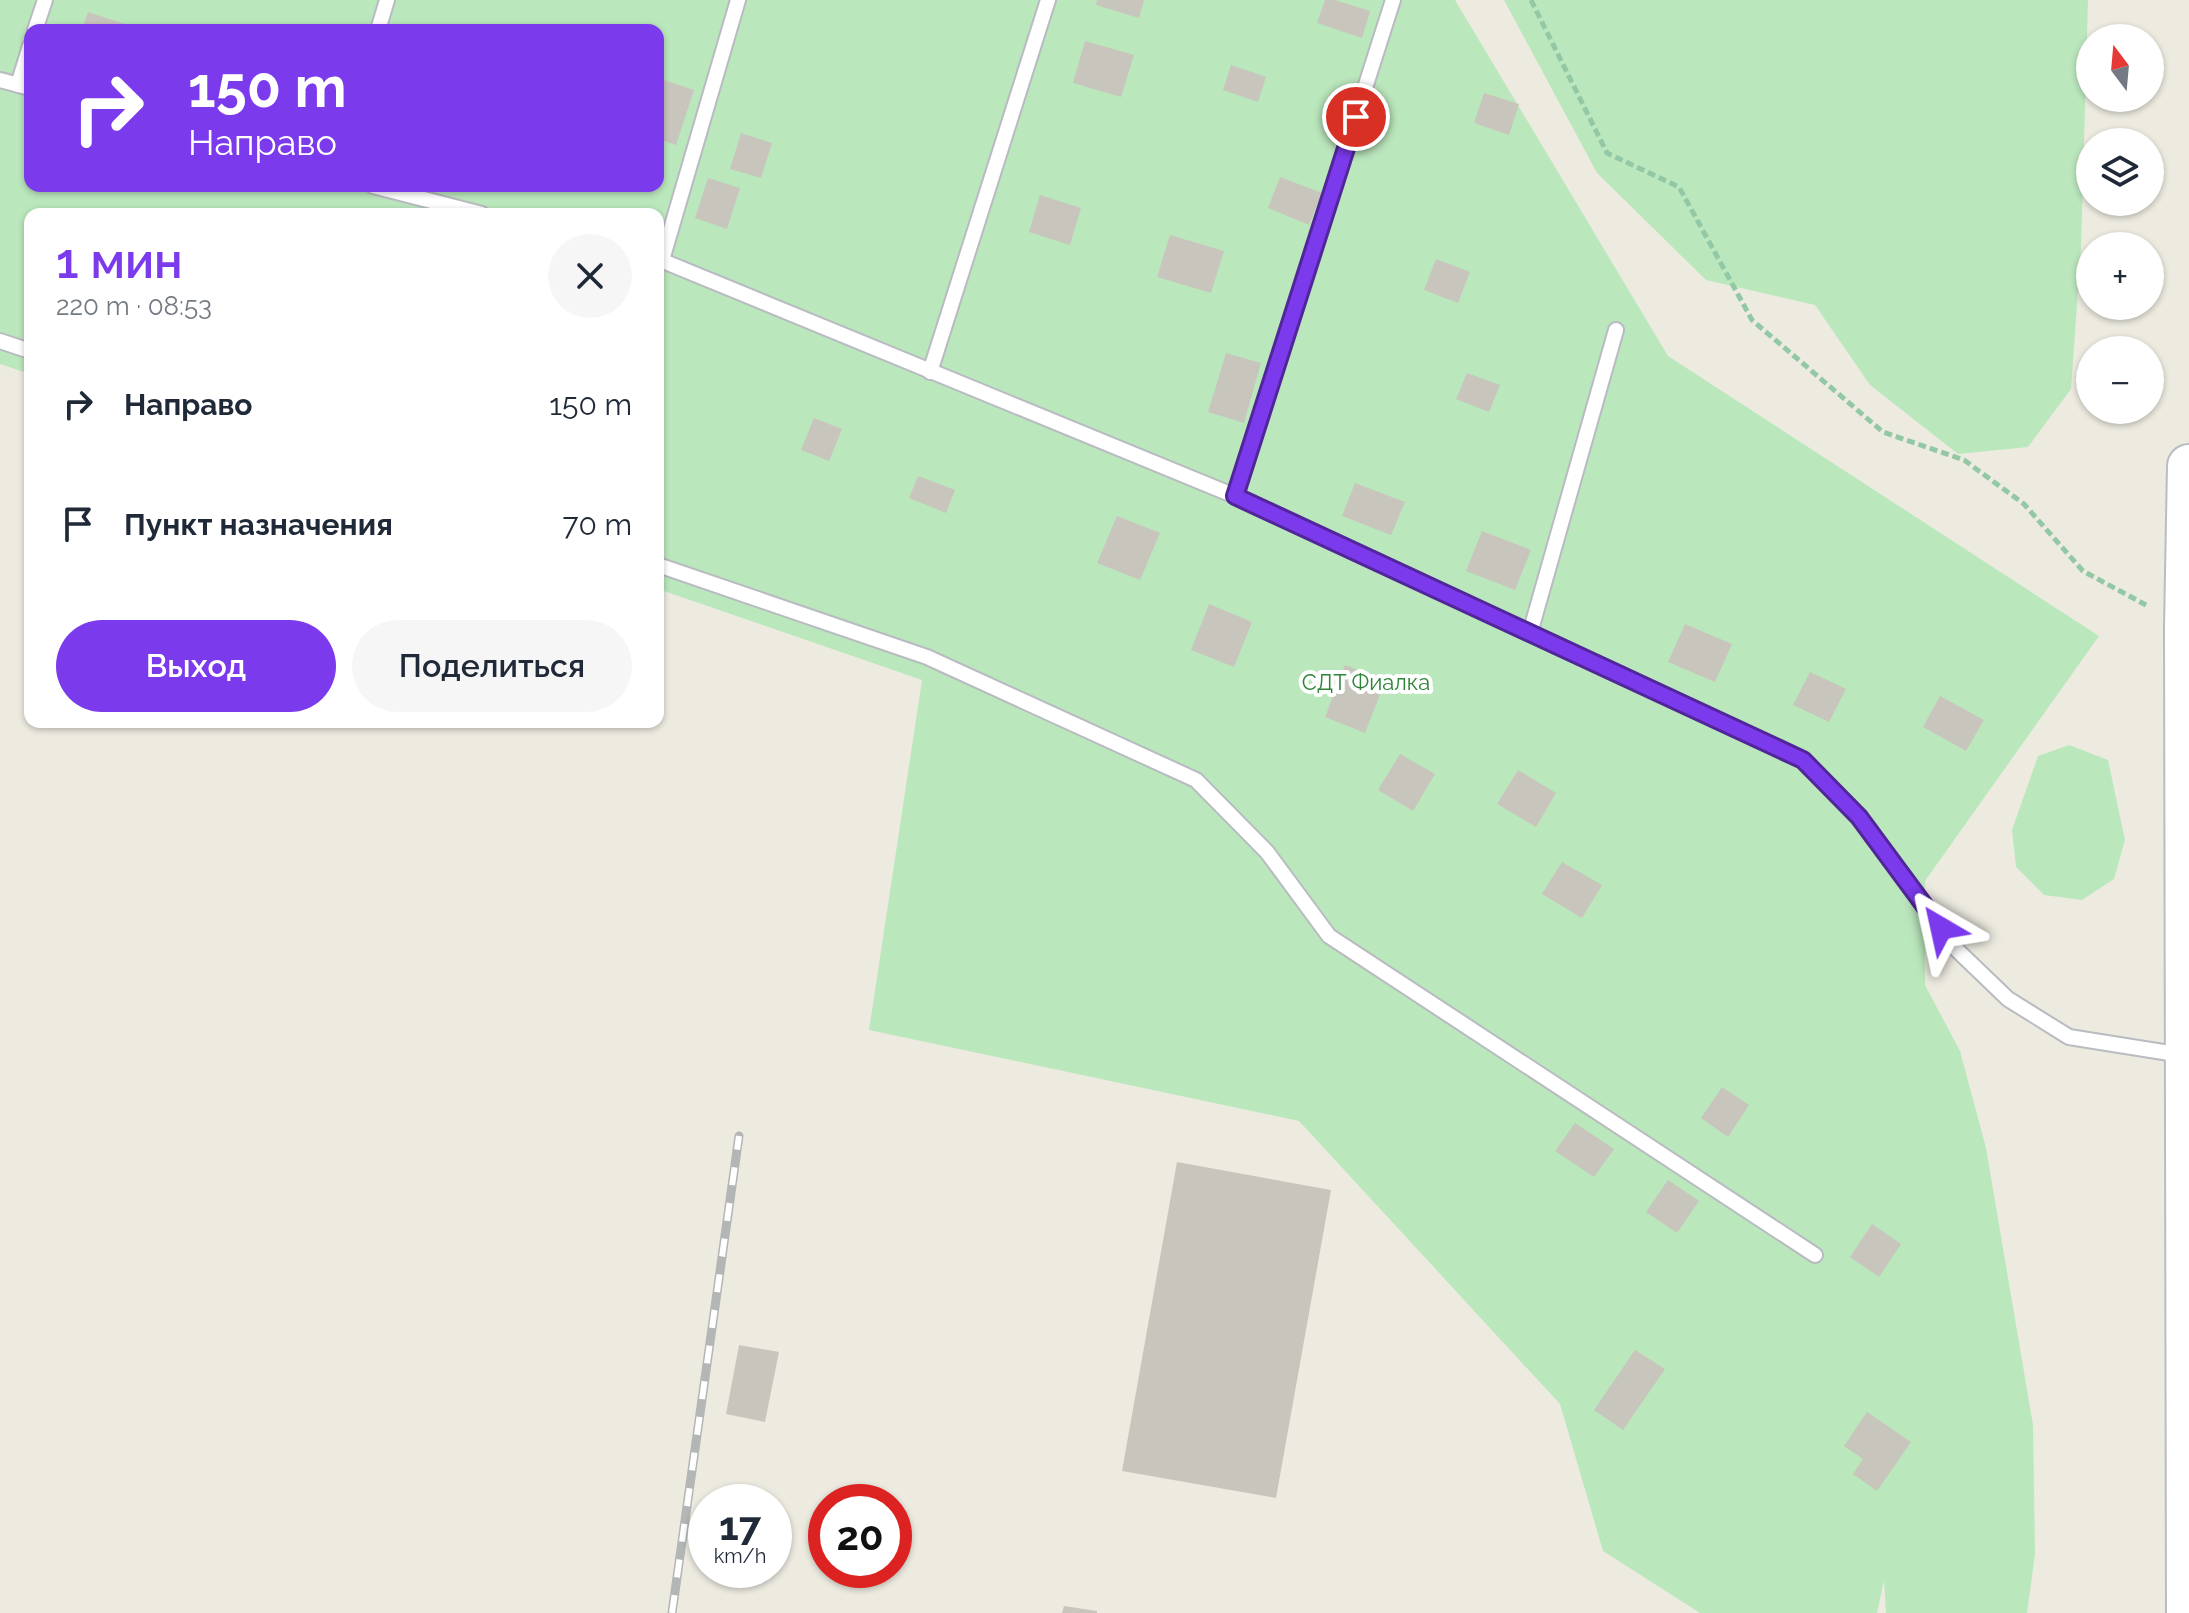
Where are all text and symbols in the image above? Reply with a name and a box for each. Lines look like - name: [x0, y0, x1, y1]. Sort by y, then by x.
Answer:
- north arrow: [2076, 24, 2164, 112]
- map controls: [2076, 24, 2164, 424]
- text: 150 m: [188, 54, 347, 120]
- icon: right: [56, 56, 160, 160]
- pin: [1322, 83, 1390, 151]
- icon: arrive: [1334, 95, 1378, 139]
- text: Направо: [188, 121, 337, 163]
- button: layers: [2076, 128, 2164, 216]
- button: +: [2076, 232, 2164, 320]
- text: 1 мин: [56, 233, 183, 289]
- button: close: [548, 234, 632, 318]
- text: 220 m · 08:53: [56, 291, 212, 321]
- button: −: [2076, 336, 2164, 424]
- icon: right: [56, 382, 100, 426]
- text: Направо: [124, 387, 253, 422]
- text: 150 m: [549, 387, 632, 422]
- icon: arrive: [56, 502, 100, 546]
- text: Пункт назначения: [124, 507, 393, 542]
- text: 70 m: [562, 507, 632, 542]
- button: Выход: [56, 620, 336, 712]
- button: Поделиться: [352, 620, 632, 712]
- park label: СДТ Фиалка: [1302, 669, 1430, 695]
- position arrow: [1899, 886, 1983, 970]
- speed limit sign: 20: [808, 1484, 912, 1588]
- text: 17: [719, 1502, 761, 1549]
- text: km/h: [714, 1544, 766, 1568]

